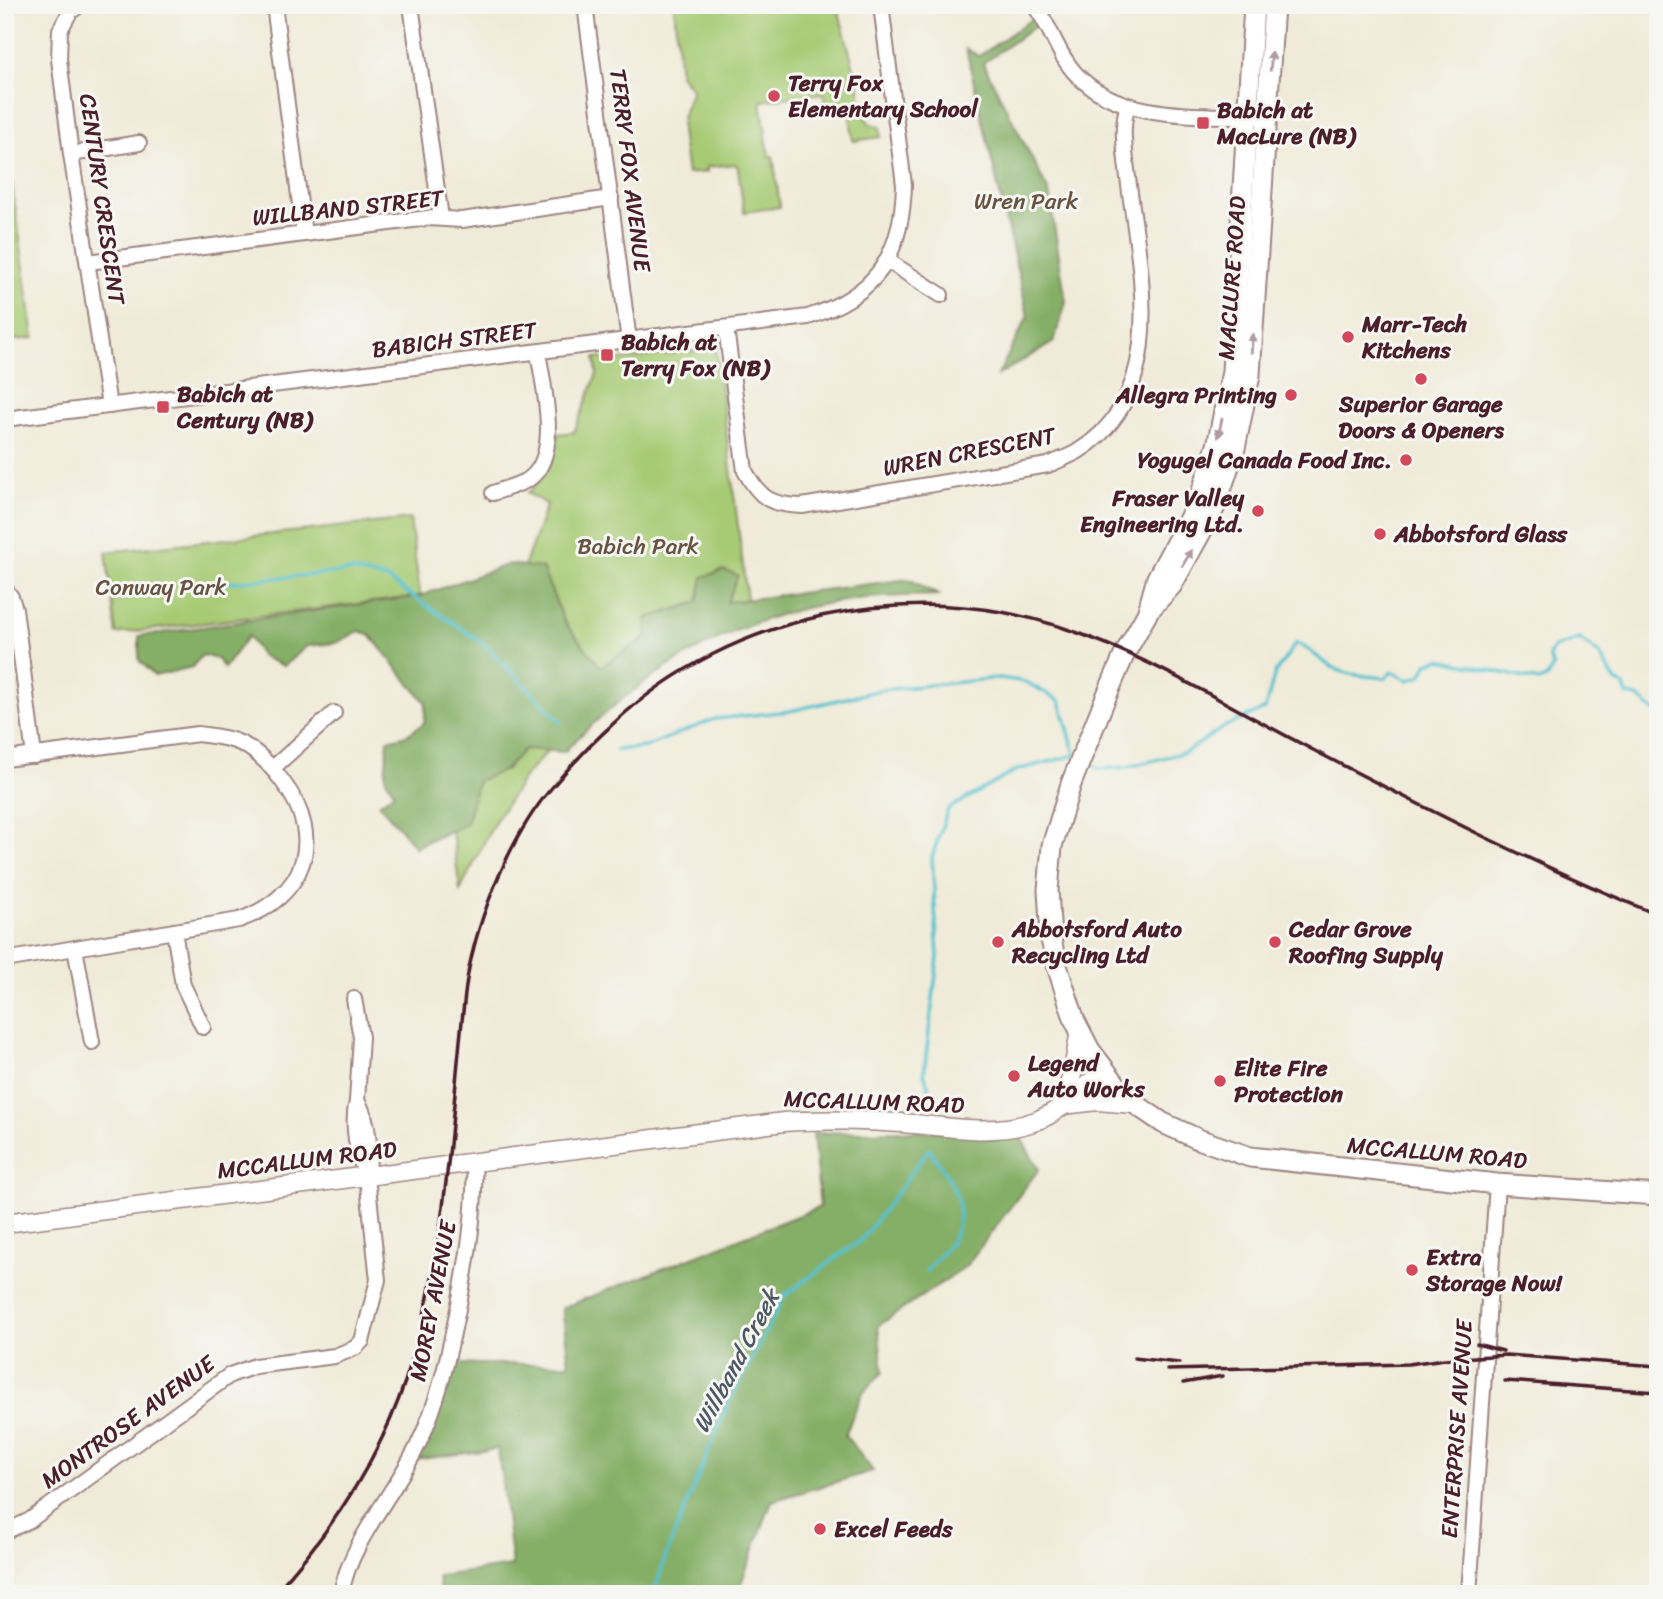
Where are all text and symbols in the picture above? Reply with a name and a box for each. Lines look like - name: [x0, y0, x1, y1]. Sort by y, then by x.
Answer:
- one-way arrow: [1265, 50, 1276, 72]
- place label: Terry Fox Elementary School: [788, 63, 979, 130]
- street label: TERRY FOX AVENUE: [597, 66, 663, 275]
- marker: Terry Fox Elementary School: [766, 88, 782, 104]
- place label: Babich at MacLure (NB): [1216, 90, 1357, 157]
- street label: CENTURY CRESCENT: [67, 91, 137, 309]
- marker: Babich at MacLure (NB): [1195, 115, 1211, 131]
- street label: WILLBAND STREET: [250, 177, 447, 238]
- park label: Wren Park: [974, 181, 1079, 222]
- street label: MACLURE ROAD: [1206, 194, 1258, 361]
- place label: Marr-Tech Kitchens: [1361, 304, 1467, 371]
- street label: BABICH STREET: [370, 309, 540, 370]
- place label: Babich at Terry Fox (NB): [621, 322, 771, 389]
- marker: Marr-Tech Kitchens: [1340, 329, 1356, 345]
- one-way arrow: [1247, 332, 1258, 354]
- marker: Babich at Terry Fox (NB): [599, 347, 615, 363]
- marker: Superior Garage Doors & Openers: [1413, 371, 1429, 387]
- place label: Babich at Century (NB): [176, 374, 314, 441]
- place label: Allegra Printing: [1115, 375, 1277, 416]
- place label: Superior Garage Doors & Openers: [1338, 384, 1504, 451]
- marker: Allegra Printing: [1283, 387, 1299, 403]
- marker: Babich at Century (NB): [155, 399, 171, 415]
- street label: WREN CRESCENT: [879, 415, 1060, 489]
- one-way arrow: [1215, 417, 1226, 439]
- place label: Yogugel Canada Food Inc.: [1137, 440, 1392, 481]
- marker: Yogugel Canada Food Inc.: [1398, 452, 1414, 468]
- place label: Fraser Valley Engineering Ltd.: [1080, 478, 1245, 545]
- marker: Fraser Valley Engineering Ltd.: [1250, 503, 1266, 519]
- place label: Abbotsford Glass: [1393, 514, 1569, 555]
- park label: Babich Park: [577, 526, 699, 567]
- marker: Abbotsford Glass: [1372, 526, 1388, 542]
- one-way arrow: [1181, 549, 1193, 568]
- park label: Conway Park: [96, 567, 226, 608]
- place label: Abbotsford Auto Recycling Ltd: [1011, 909, 1182, 976]
- place label: Cedar Grove Roofing Supply: [1288, 909, 1444, 976]
- marker: Abbotsford Auto Recycling Ltd: [990, 934, 1006, 950]
- marker: Cedar Grove Roofing Supply: [1267, 934, 1283, 950]
- place label: Legend Auto Works: [1027, 1043, 1146, 1110]
- place label: Elite Fire Protection: [1234, 1048, 1344, 1115]
- marker: Legend Auto Works: [1006, 1068, 1022, 1084]
- marker: Elite Fire Protection: [1212, 1073, 1228, 1089]
- street label: MCCALLUM ROAD: [783, 1078, 965, 1126]
- street label: MCCALLUM ROAD: [1345, 1125, 1529, 1181]
- street label: MCCALLUM ROAD: [215, 1129, 399, 1191]
- street label: MOREY AVENUE: [397, 1216, 469, 1385]
- place label: Extra Storage Now!: [1425, 1237, 1563, 1304]
- marker: Extra Storage Now!: [1404, 1262, 1420, 1278]
- water label: Willband Creek: [681, 1279, 793, 1440]
- street label: ENTERPRISE AVENUE: [1429, 1317, 1485, 1540]
- street label: MONTROSE AVENUE: [32, 1344, 225, 1500]
- place label: Excel Feeds: [834, 1509, 953, 1550]
- marker: Excel Feeds: [812, 1521, 828, 1537]

